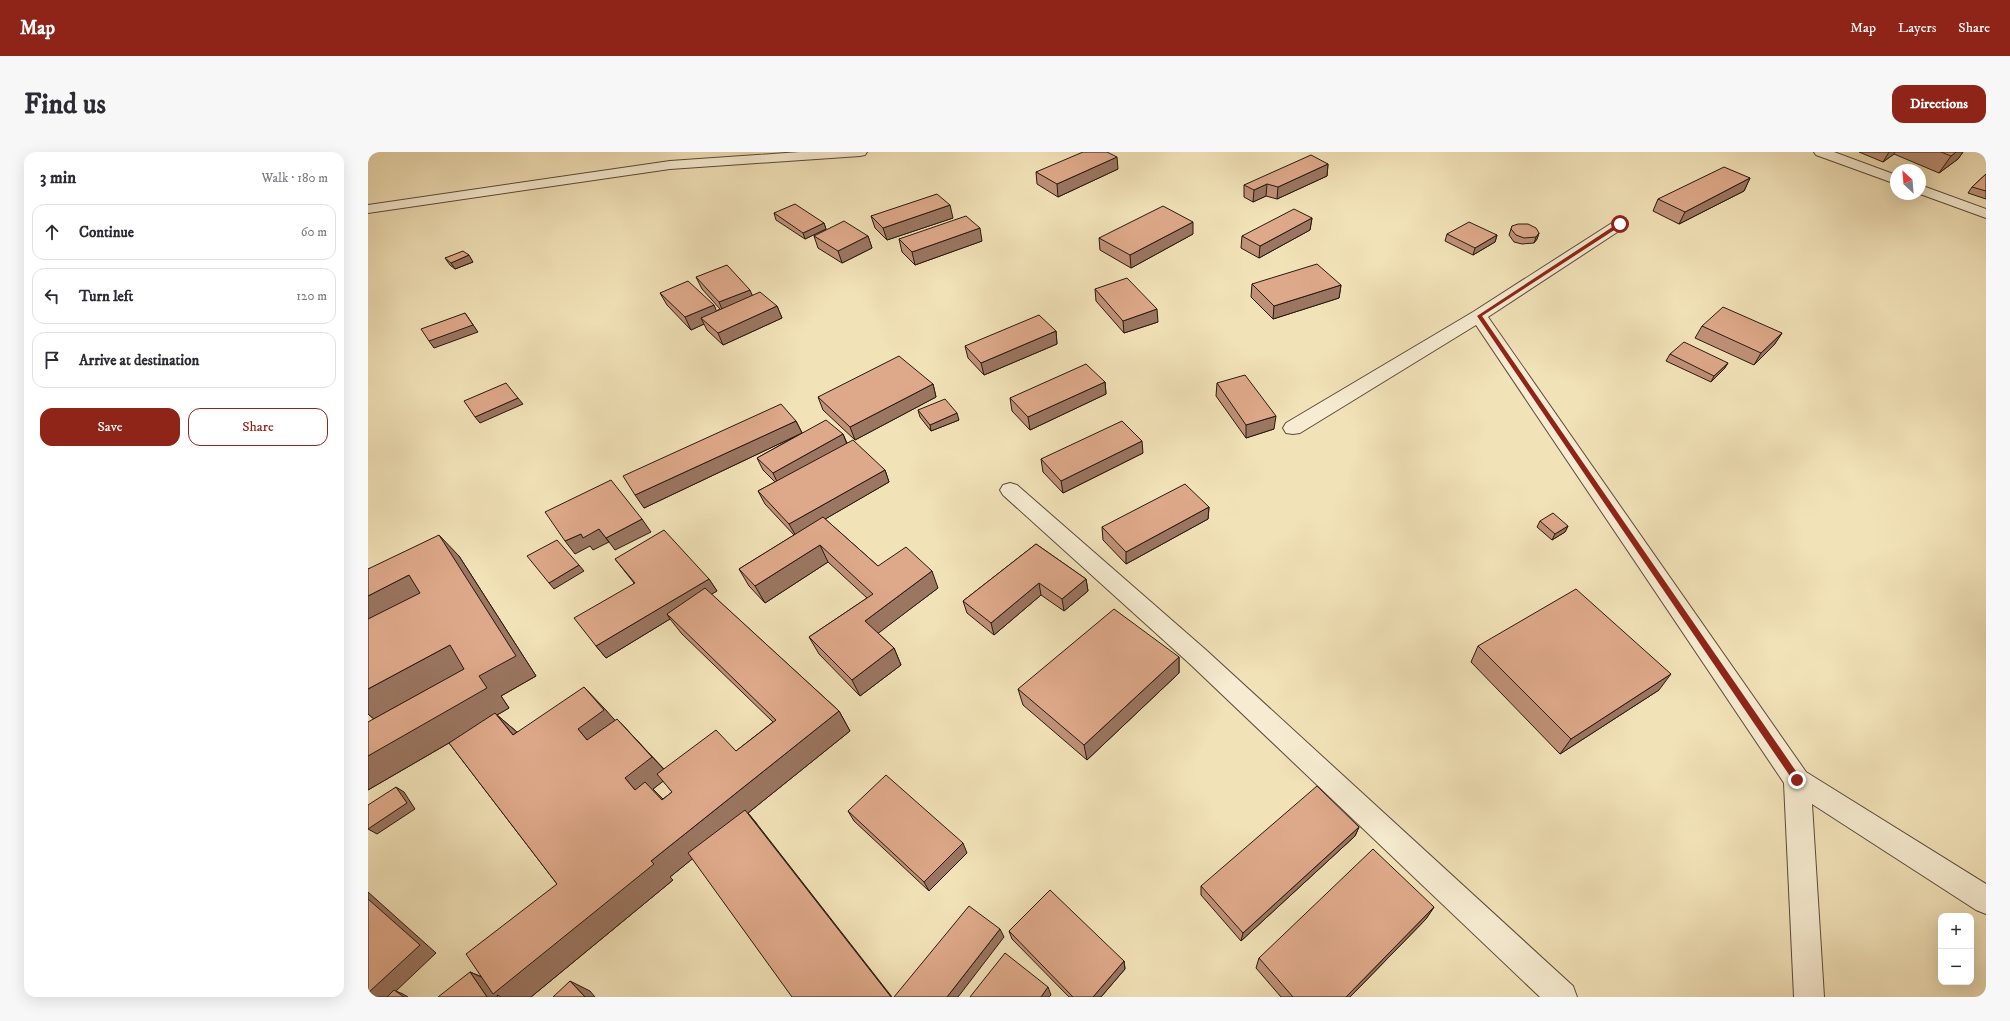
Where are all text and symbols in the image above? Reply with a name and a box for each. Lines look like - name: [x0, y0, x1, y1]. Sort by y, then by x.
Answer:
- text: Map: [20, 17, 55, 40]
- text: Map: [1850, 19, 1876, 37]
- text: Layers: [1898, 19, 1936, 37]
- text: Share: [1958, 19, 1990, 37]
- button: Directions: [1892, 85, 1986, 123]
- text: Find us: [24, 87, 106, 122]
- north arrow: [1890, 164, 1926, 200]
- text: 3 min: [40, 167, 76, 189]
- text: Walk · 180 m: [261, 170, 328, 186]
- route start: [1611, 215, 1629, 233]
- icon: ahead: [41, 221, 63, 243]
- text: Continue: [79, 223, 134, 242]
- text: 60 m: [301, 224, 327, 240]
- icon: left: [41, 285, 63, 307]
- text: Turn left: [79, 287, 133, 306]
- text: 120 m: [296, 288, 327, 304]
- icon: arrive: [41, 349, 63, 371]
- text: Arrive at destination: [79, 351, 199, 370]
- button: Save: [40, 408, 180, 446]
- button: Share: [188, 408, 328, 446]
- route end: [1788, 771, 1806, 789]
- map controls: [1938, 913, 1974, 985]
- button: +: [1938, 913, 1974, 949]
- button: −: [1938, 949, 1974, 985]

